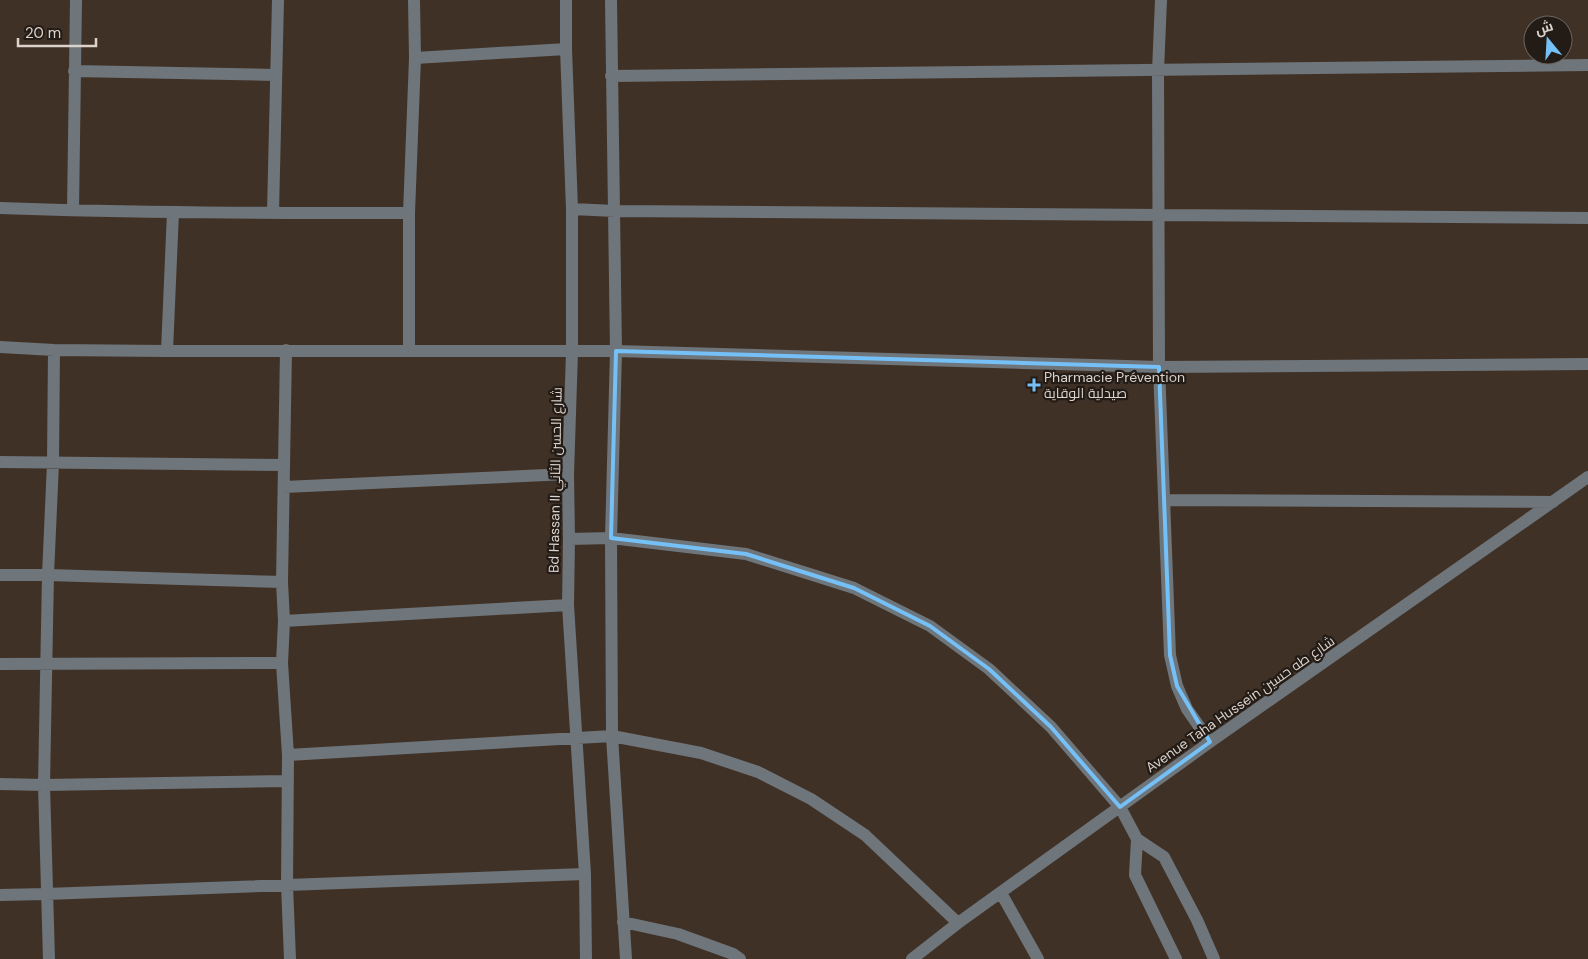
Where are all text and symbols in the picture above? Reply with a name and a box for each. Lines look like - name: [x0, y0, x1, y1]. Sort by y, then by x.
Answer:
- scale bar: [18, 15, 95, 47]
- north arrow: [1523, 15, 1573, 65]
- text: ش: [1533, 16, 1555, 39]
- text: 20 m: [25, 23, 61, 43]
- place label: Pharmacie Prévention صيدلية الوقاية: [1044, 368, 1185, 402]
- marker: Pharmacie Prévention صيدلية الوقاية: [1028, 379, 1040, 391]
- street label: Bd Hassan II شارع الحسن الثاني: [544, 387, 569, 573]
- street label: Avenue Taha Hussein شارع طه حسين: [1142, 632, 1338, 776]

